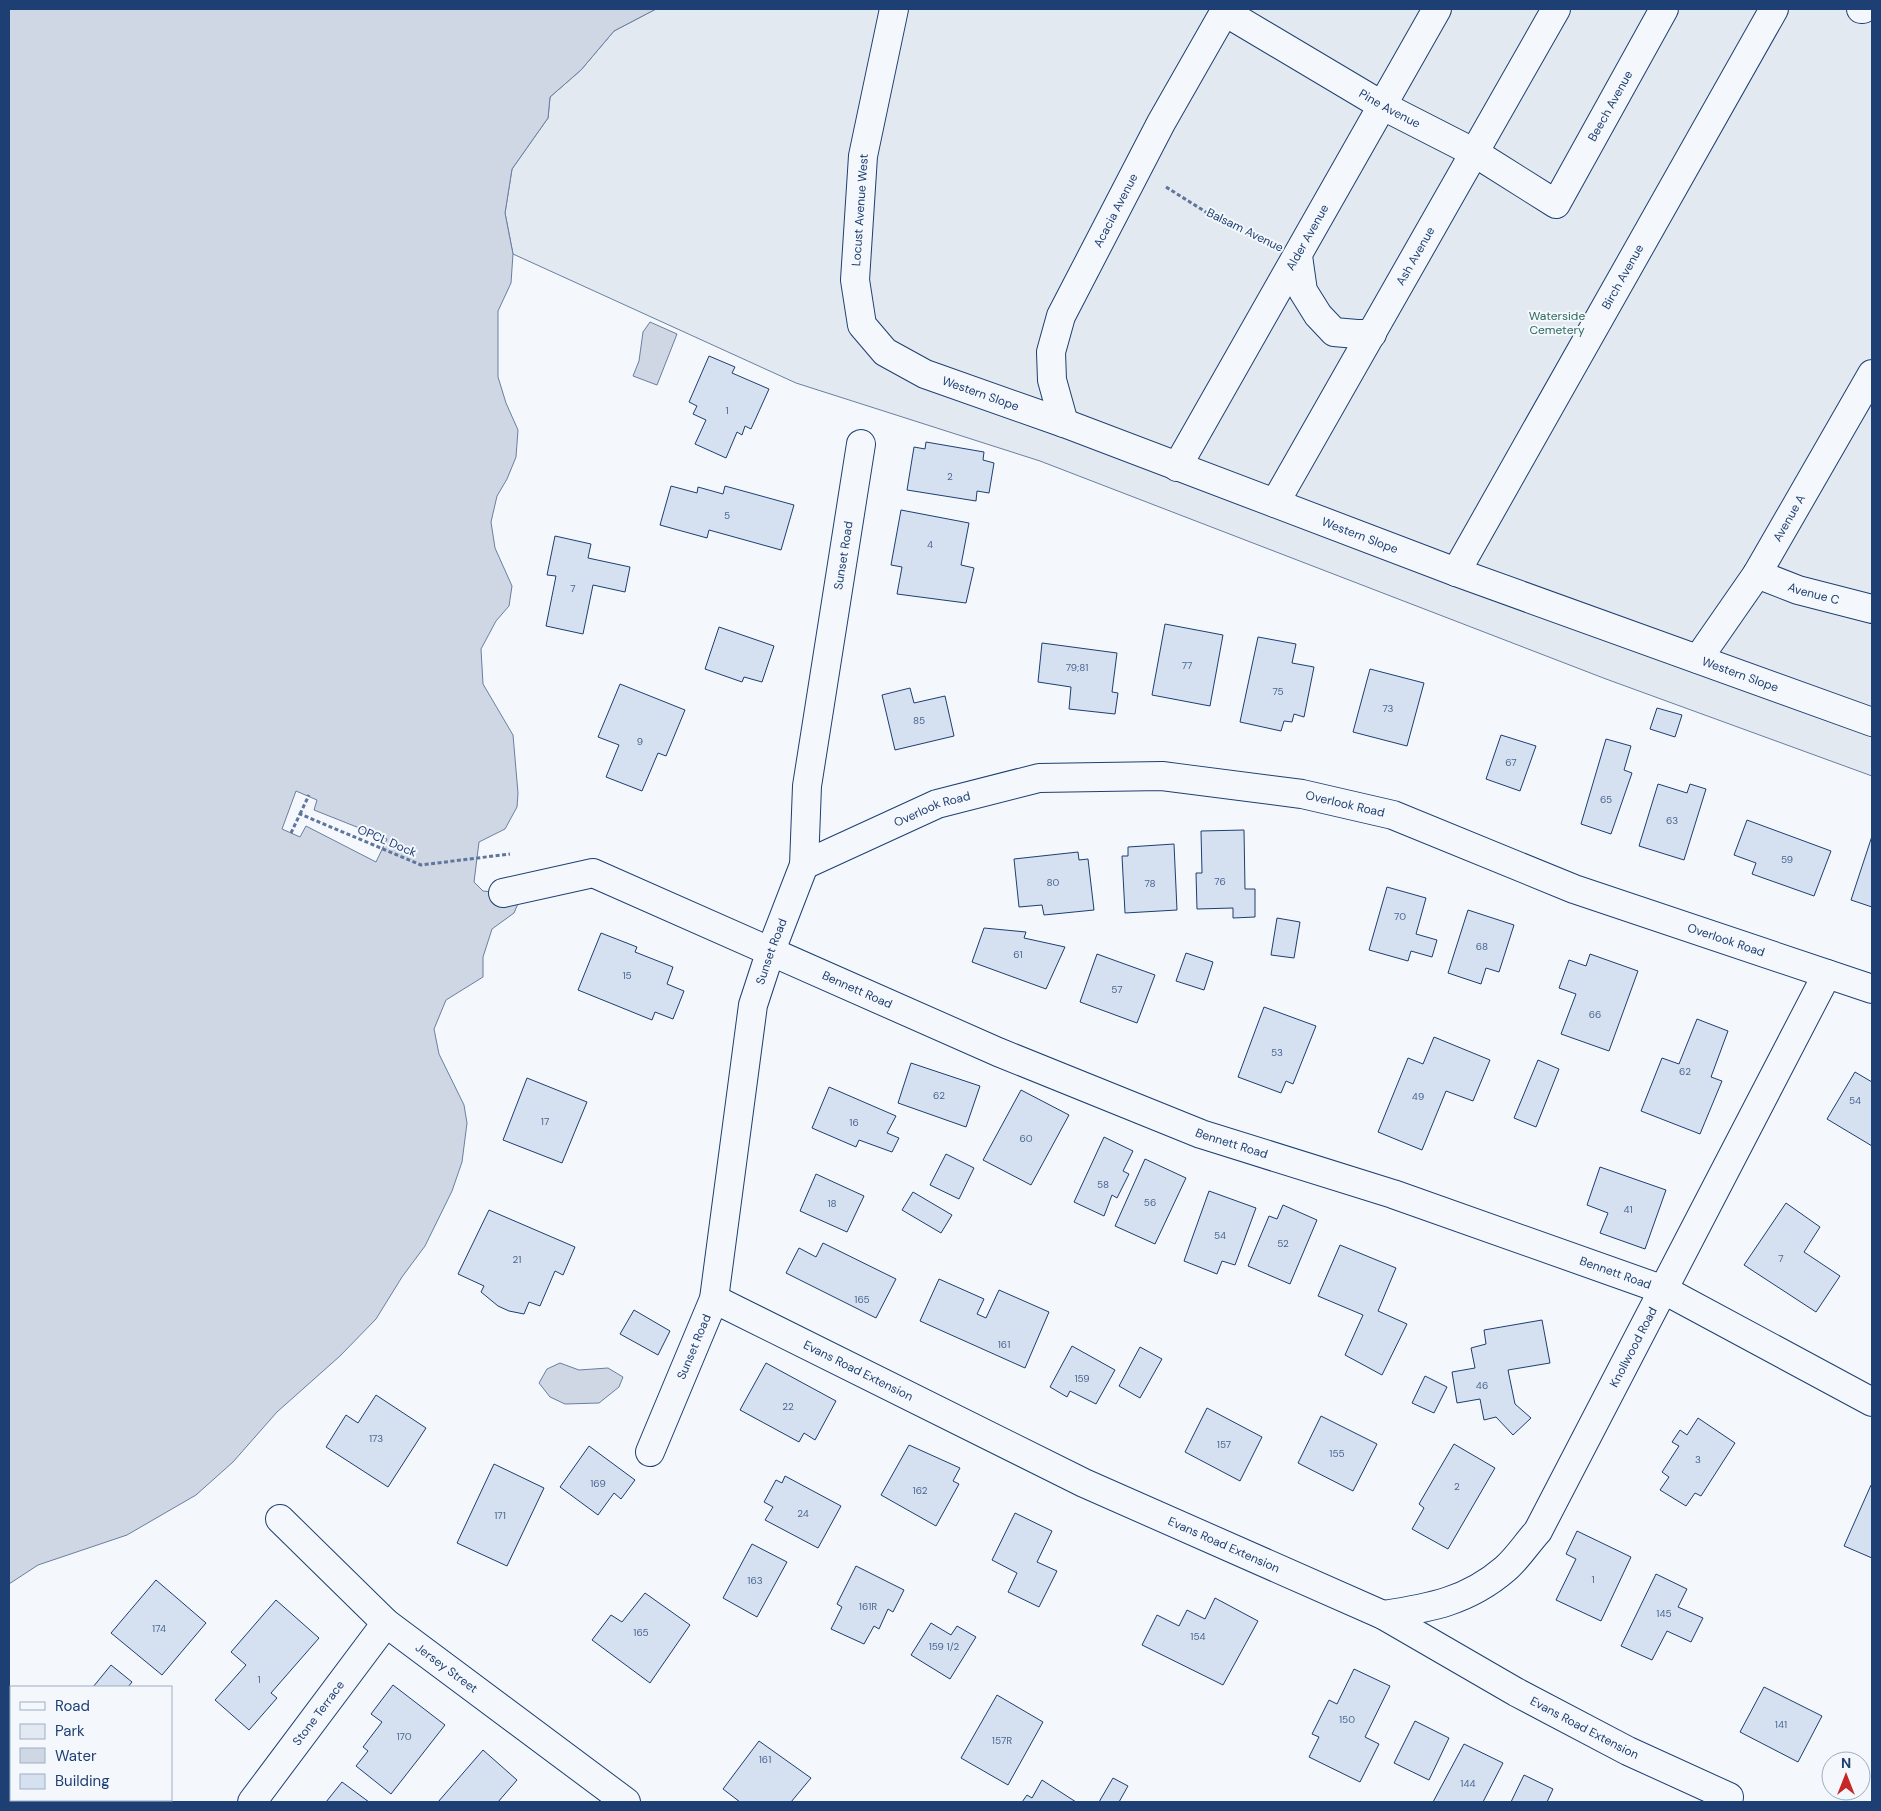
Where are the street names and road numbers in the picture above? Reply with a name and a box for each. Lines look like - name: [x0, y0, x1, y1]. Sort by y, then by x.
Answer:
- street label: Beech Avenue: [1584, 67, 1636, 144]
- street label: Pine Avenue: [1356, 85, 1423, 132]
- street label: Locust Avenue West: [848, 153, 872, 267]
- street label: Acacia Avenue: [1090, 170, 1142, 250]
- street label: Alder Avenue: [1282, 201, 1333, 273]
- street label: Balsam Avenue: [1204, 204, 1286, 256]
- street label: Ash Avenue: [1392, 224, 1439, 288]
- street label: Birch Avenue: [1598, 241, 1648, 312]
- street label: Western Slope: [940, 373, 1021, 415]
- street label: Avenue A: [1769, 492, 1809, 545]
- street label: Western Slope: [1319, 514, 1401, 557]
- street label: Sunset Road: [830, 520, 857, 591]
- street label: Avenue C: [1785, 579, 1841, 608]
- street label: Western Slope: [1700, 653, 1781, 696]
- street label: Overlook Road: [1304, 787, 1386, 821]
- street label: Overlook Road: [891, 788, 972, 831]
- street label: OPCL Dock: [355, 821, 419, 861]
- street label: Sunset Road: [752, 916, 791, 987]
- street label: Overlook Road: [1685, 920, 1767, 960]
- street label: Bennett Road: [820, 967, 895, 1012]
- street label: Bennett Road: [1193, 1125, 1270, 1162]
- street label: Bennett Road: [1577, 1253, 1653, 1293]
- street label: Knollwood Road: [1606, 1304, 1661, 1390]
- street label: Sunset Road: [673, 1312, 715, 1382]
- street label: Evans Road Extension: [801, 1337, 916, 1405]
- street label: Evans Road Extension: [1165, 1513, 1282, 1576]
- street label: Jersey Street: [412, 1640, 481, 1697]
- street label: Stone Terrace: [289, 1677, 348, 1749]
- street label: Evans Road Extension: [1527, 1693, 1641, 1763]

